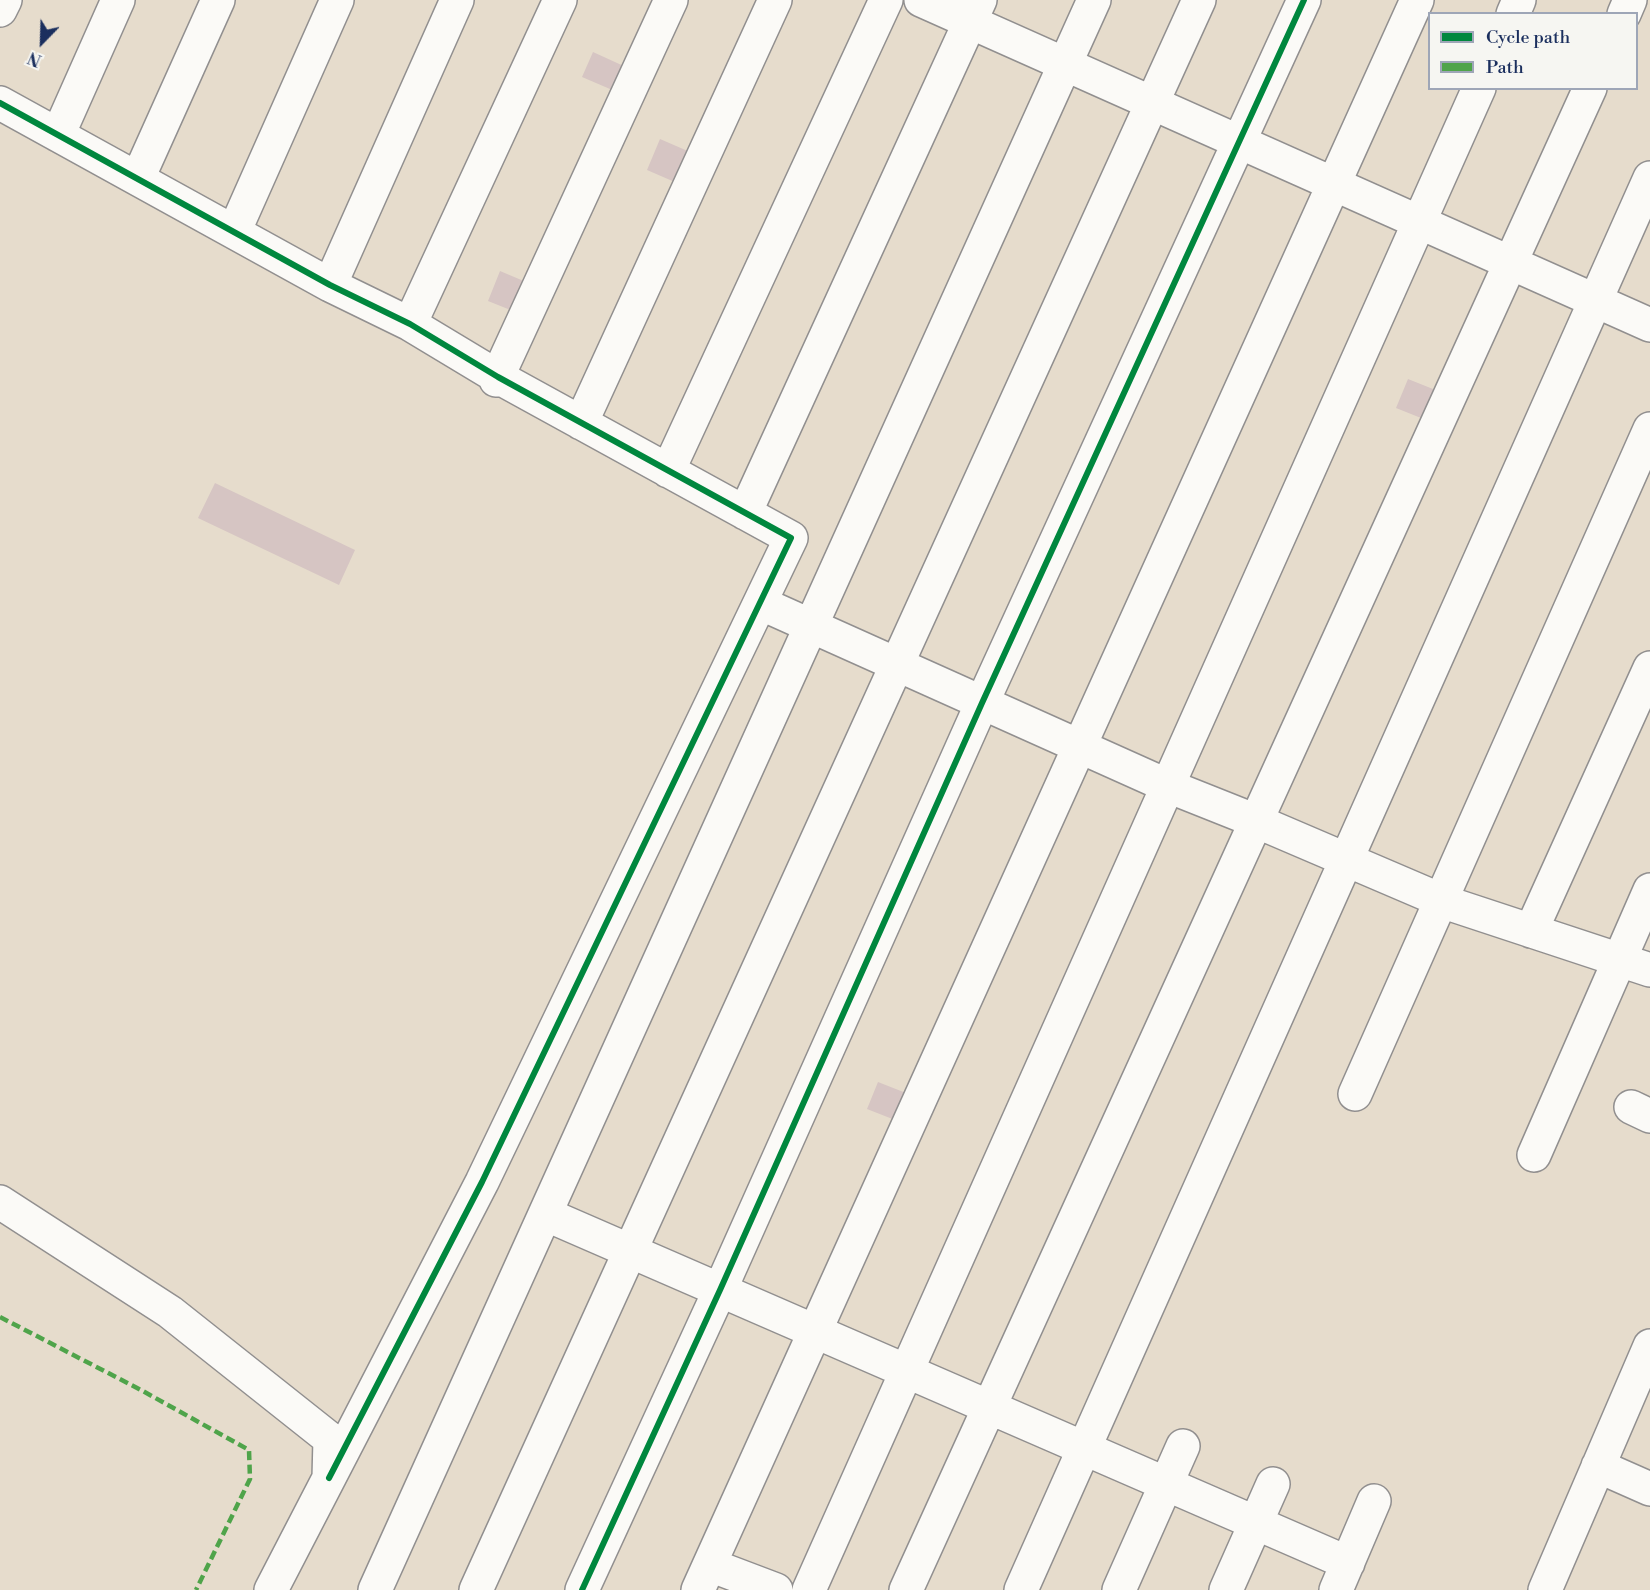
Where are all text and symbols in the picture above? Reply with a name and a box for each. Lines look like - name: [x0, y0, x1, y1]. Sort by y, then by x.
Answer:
- north arrow: [12, 12, 72, 72]
- legend: [1428, 12, 1638, 90]
- text: Cycle path: [1486, 26, 1570, 49]
- text: N: [25, 47, 45, 70]
- text: Path: [1486, 56, 1524, 79]

